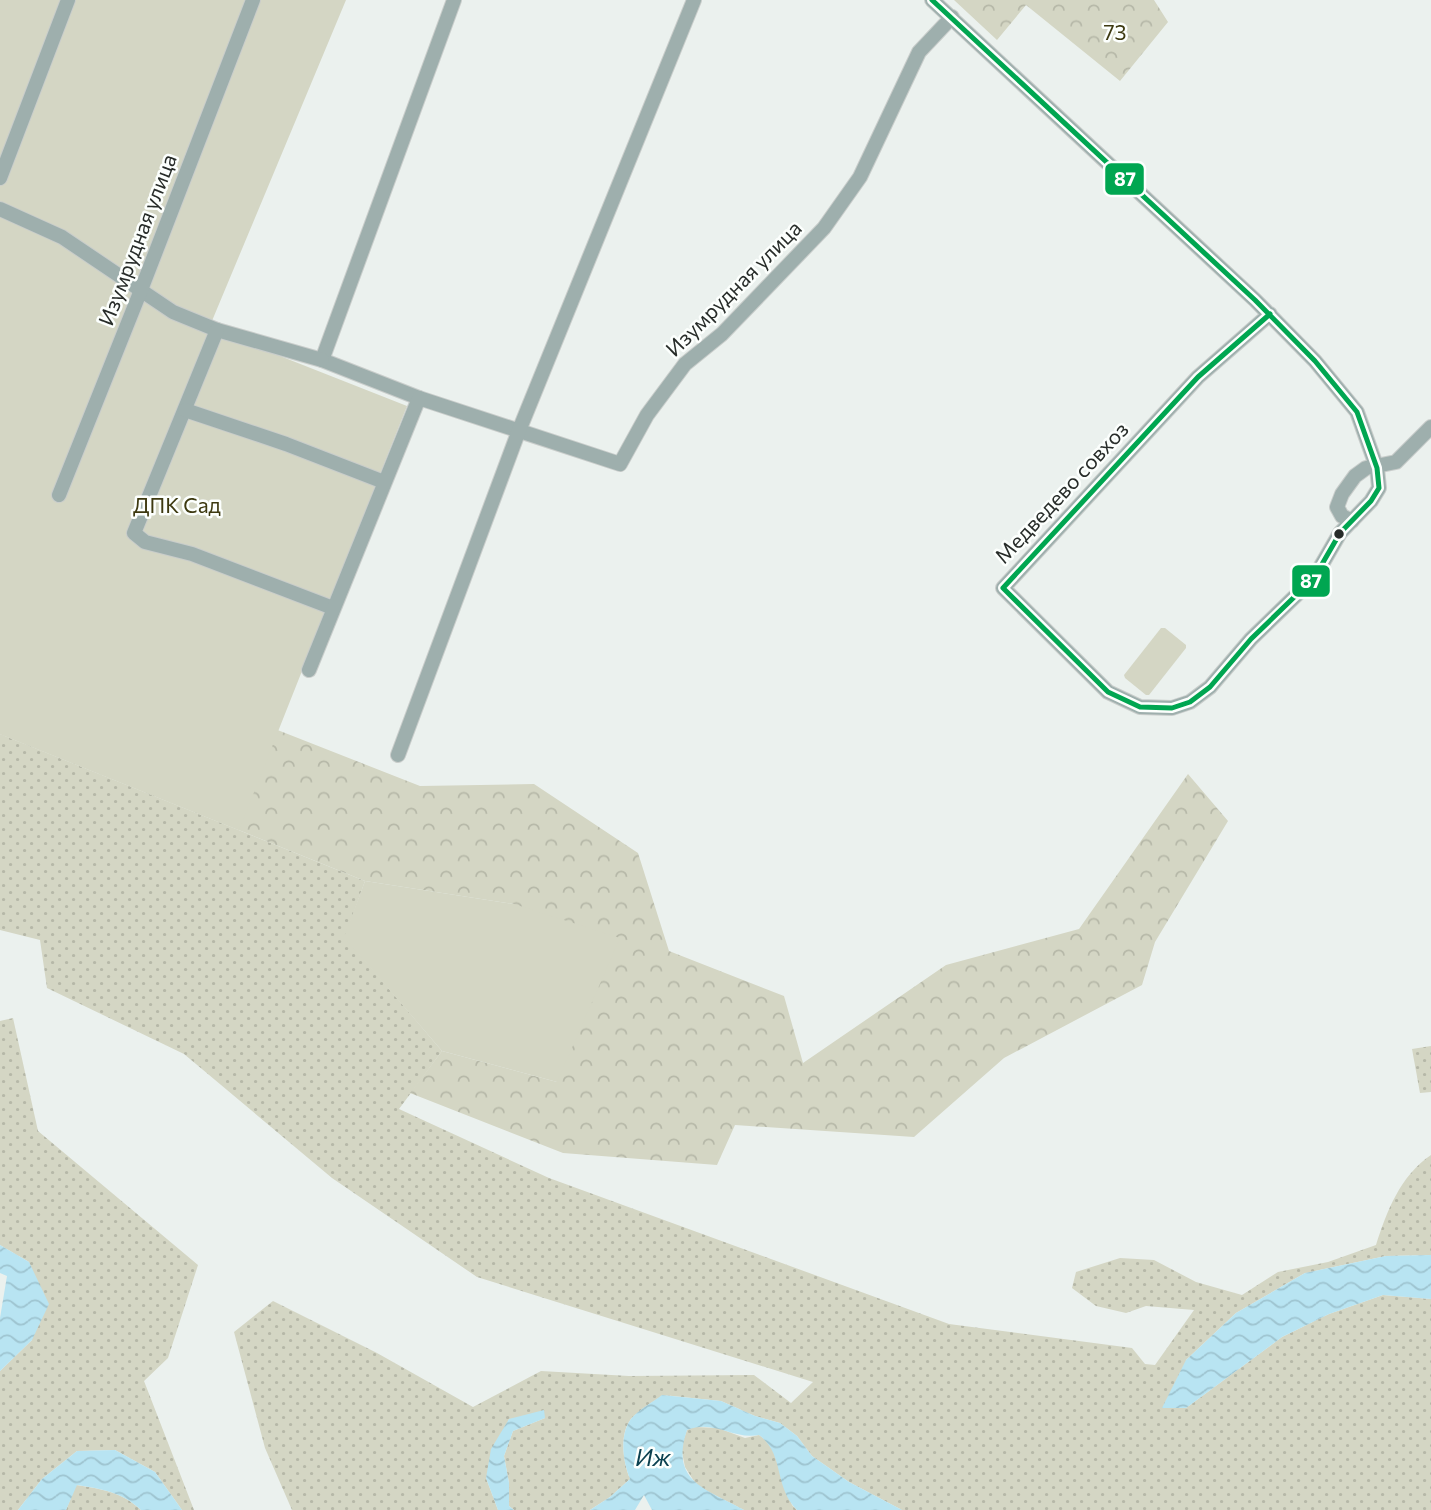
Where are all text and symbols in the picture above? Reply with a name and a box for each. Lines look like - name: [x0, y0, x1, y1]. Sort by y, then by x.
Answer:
- park label: 73: [1103, 19, 1127, 44]
- street label: Изумрудная улица: [92, 150, 181, 329]
- line badge: 87: [1104, 162, 1145, 196]
- text: 87: [1114, 167, 1136, 190]
- street label: Изумрудная улица: [660, 215, 806, 361]
- street label: Медведево совхоз: [989, 416, 1133, 568]
- park label: ДПК Сад: [133, 492, 221, 517]
- unlabelled marker: [1332, 527, 1346, 541]
- line badge: 87: [1291, 564, 1331, 598]
- text: 87: [1300, 569, 1322, 592]
- water label: Иж: [635, 1443, 672, 1471]

